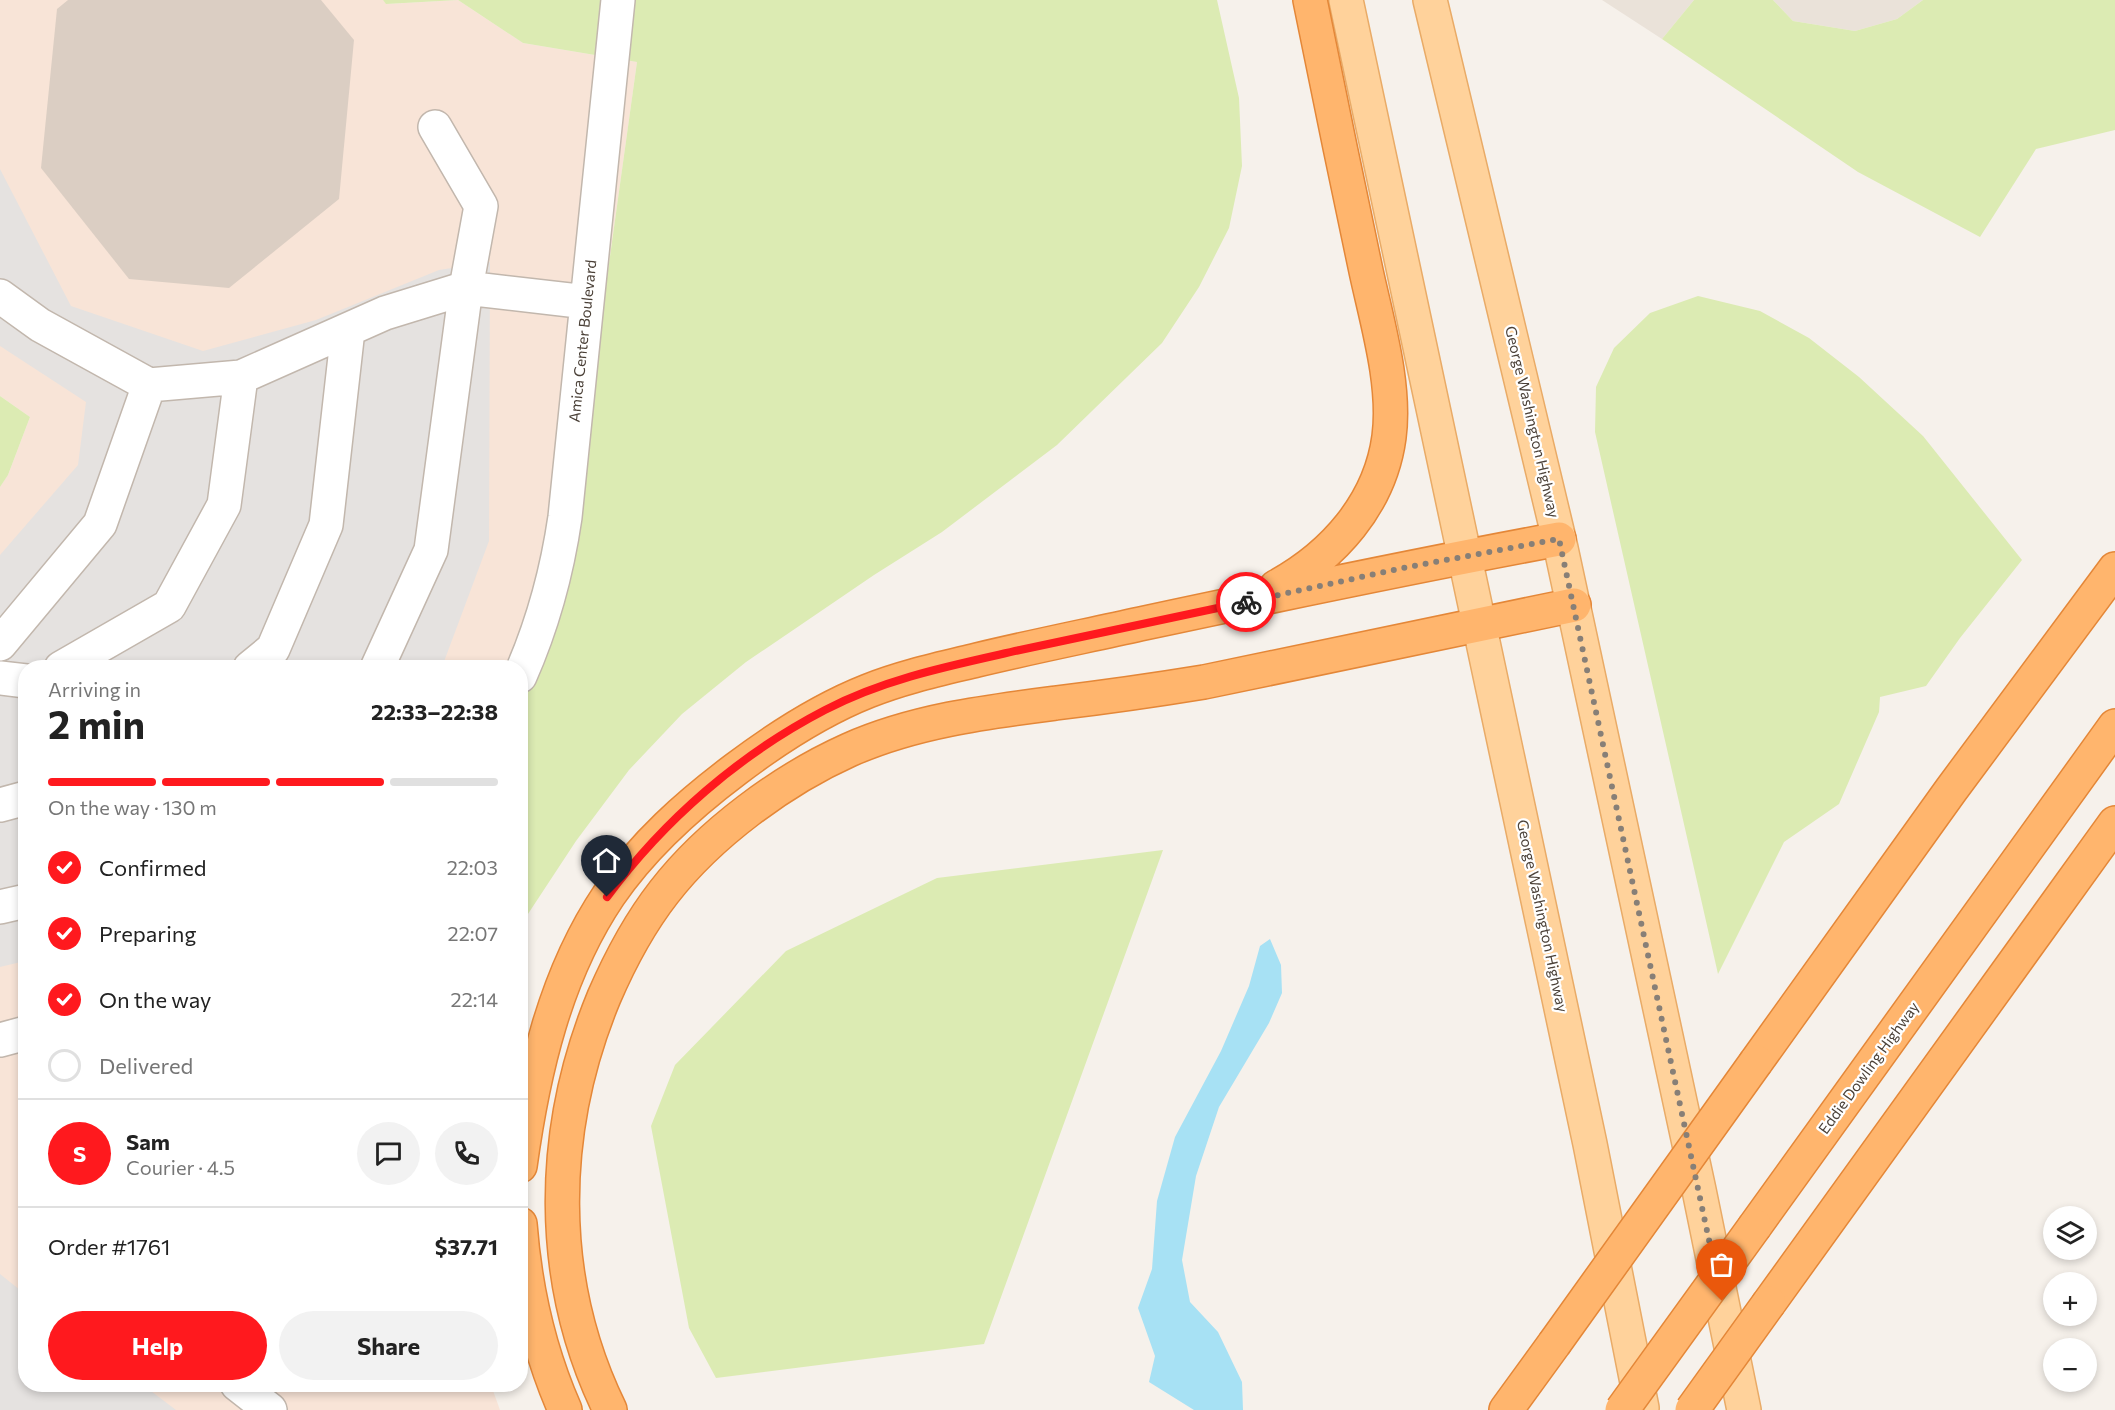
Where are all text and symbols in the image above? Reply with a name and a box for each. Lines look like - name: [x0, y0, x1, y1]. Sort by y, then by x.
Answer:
- street label: Amica Center Boulevard: [565, 259, 599, 423]
- street label: George Washington Highway: [1502, 324, 1564, 520]
- courier: [1216, 572, 1276, 632]
- icon: bike: [1230, 586, 1263, 619]
- text: Arriving in: [48, 677, 141, 701]
- text: 22:33–22:38: [371, 698, 498, 725]
- text: 2 min: [48, 699, 145, 747]
- text: On the way · 130 m: [48, 795, 217, 819]
- street label: George Washington Highway: [1514, 818, 1572, 1014]
- pin: [581, 835, 632, 897]
- icon: home: [590, 844, 623, 877]
- icon: check: [48, 851, 81, 884]
- text: Confirmed: [99, 854, 206, 881]
- text: 22:03: [447, 855, 498, 879]
- icon: check: [48, 917, 81, 950]
- text: Preparing: [99, 920, 196, 947]
- text: 22:07: [448, 921, 498, 945]
- icon: check: [48, 983, 81, 1016]
- text: On the way: [99, 986, 211, 1013]
- text: 22:14: [451, 987, 498, 1011]
- street label: Eddie Dowling Highway: [1814, 998, 1922, 1137]
- text: Delivered: [99, 1052, 193, 1079]
- button: chat: [357, 1122, 420, 1185]
- button: phone: [435, 1122, 498, 1185]
- text: Sam: [126, 1128, 170, 1155]
- text: S: [73, 1140, 86, 1167]
- text: Courier · 4.5: [126, 1155, 235, 1179]
- map controls: [2043, 1206, 2097, 1392]
- button: layers: [2043, 1206, 2097, 1260]
- text: Order #1761: [48, 1233, 170, 1260]
- text: $37.71: [435, 1233, 498, 1260]
- pin: [1696, 1239, 1747, 1301]
- icon: bag: [1705, 1248, 1738, 1281]
- button: +: [2043, 1272, 2097, 1326]
- button: Help: [48, 1311, 267, 1380]
- button: Share: [279, 1311, 498, 1380]
- button: −: [2043, 1338, 2097, 1392]

